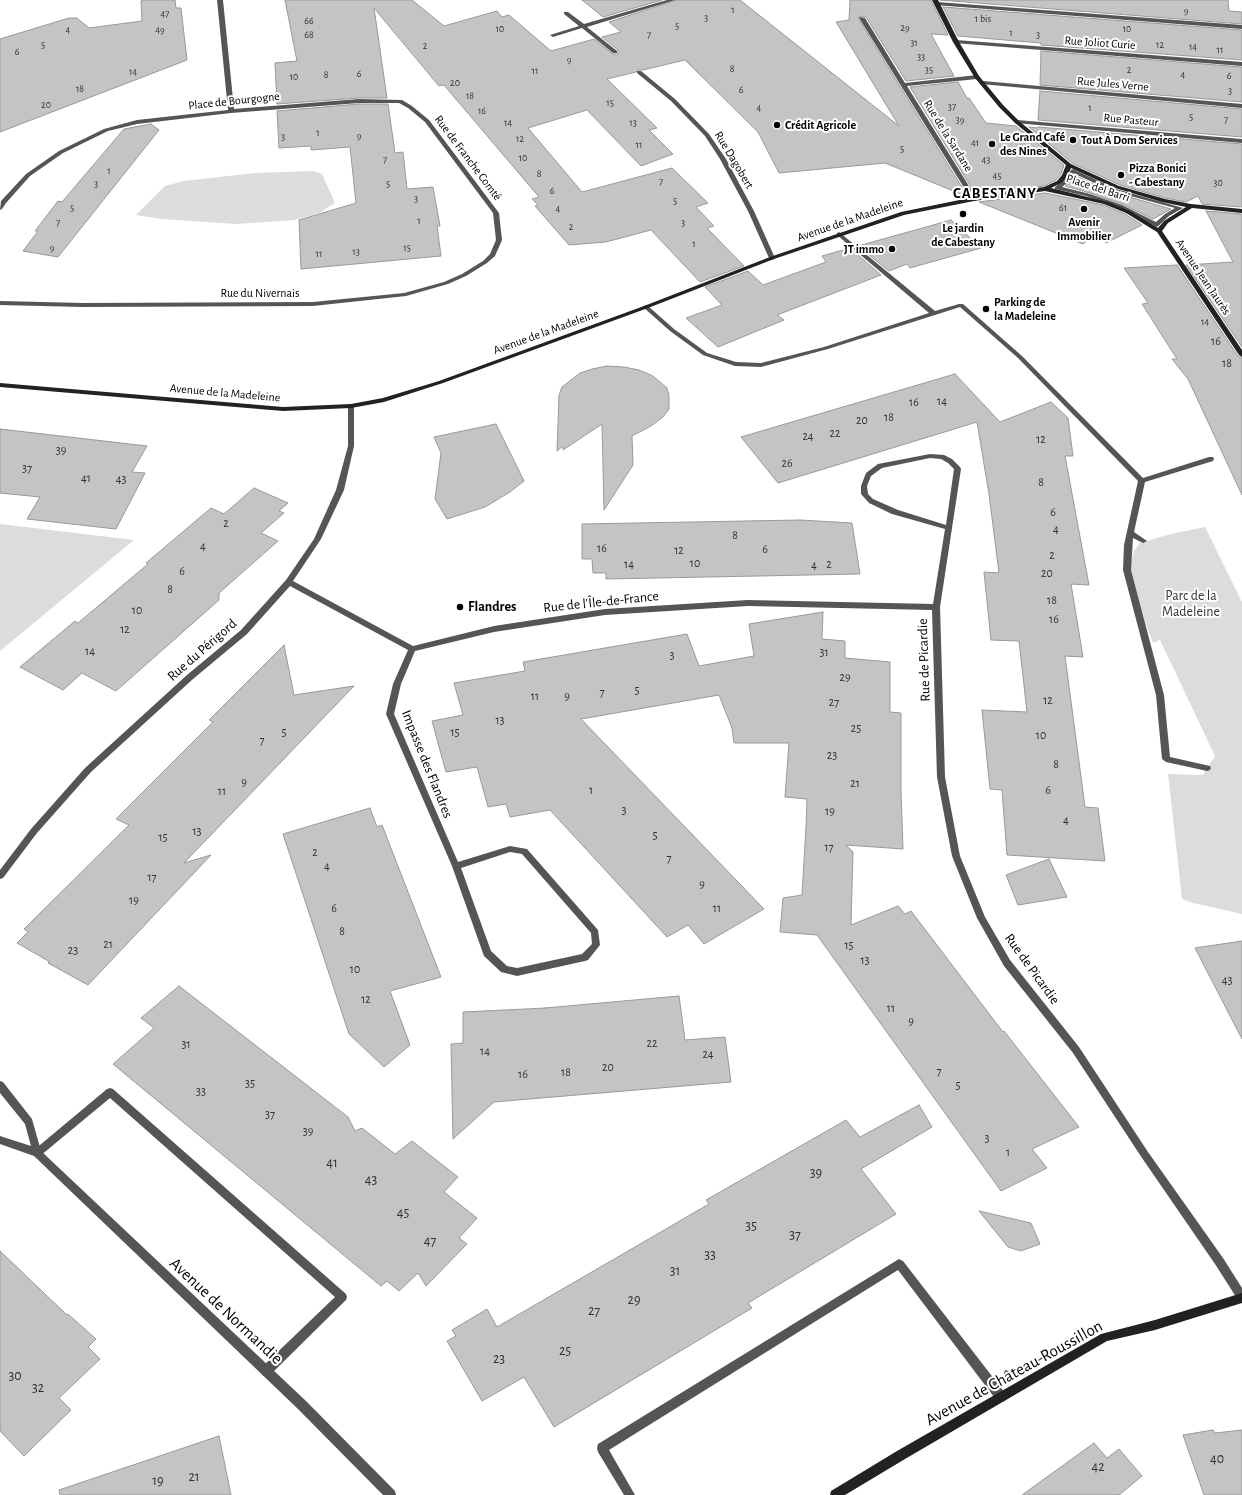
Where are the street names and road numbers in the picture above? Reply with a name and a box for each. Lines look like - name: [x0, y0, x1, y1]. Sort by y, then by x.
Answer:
- street label: Rue Joliot Curie: [1064, 33, 1136, 53]
- street label: Rue Jules Verne: [1076, 74, 1150, 94]
- street label: Place de Bourgogne: [188, 89, 280, 113]
- street label: Rue de la Sardane: [920, 97, 976, 175]
- street label: Rue Pasteur: [1103, 110, 1159, 130]
- street label: Rue de Franche Comté: [431, 113, 505, 203]
- street label: Rue Dagobert: [711, 129, 757, 191]
- street label: Place del Barri: [1064, 171, 1132, 205]
- street label: Avenue de la Madeleine: [795, 195, 905, 245]
- street label: Avenue Jean Jaurès: [1172, 236, 1234, 318]
- street label: Rue du Nivernais: [221, 286, 299, 300]
- street label: Avenue de la Madeleine: [491, 306, 601, 358]
- street label: Avenue de la Madeleine: [169, 381, 281, 405]
- street label: Rue de l'Île-de-France: [542, 588, 660, 616]
- street label: Rue du Périgord: [164, 615, 240, 685]
- street label: Rue de Picardie: [914, 618, 934, 702]
- street label: Impasse des Flandres: [398, 707, 456, 821]
- street label: Rue de Picardie: [1001, 930, 1063, 1008]
- street label: Avenue de Normandie: [165, 1253, 287, 1369]
- street label: Avenue de Château-Roussillon: [922, 1316, 1106, 1430]

